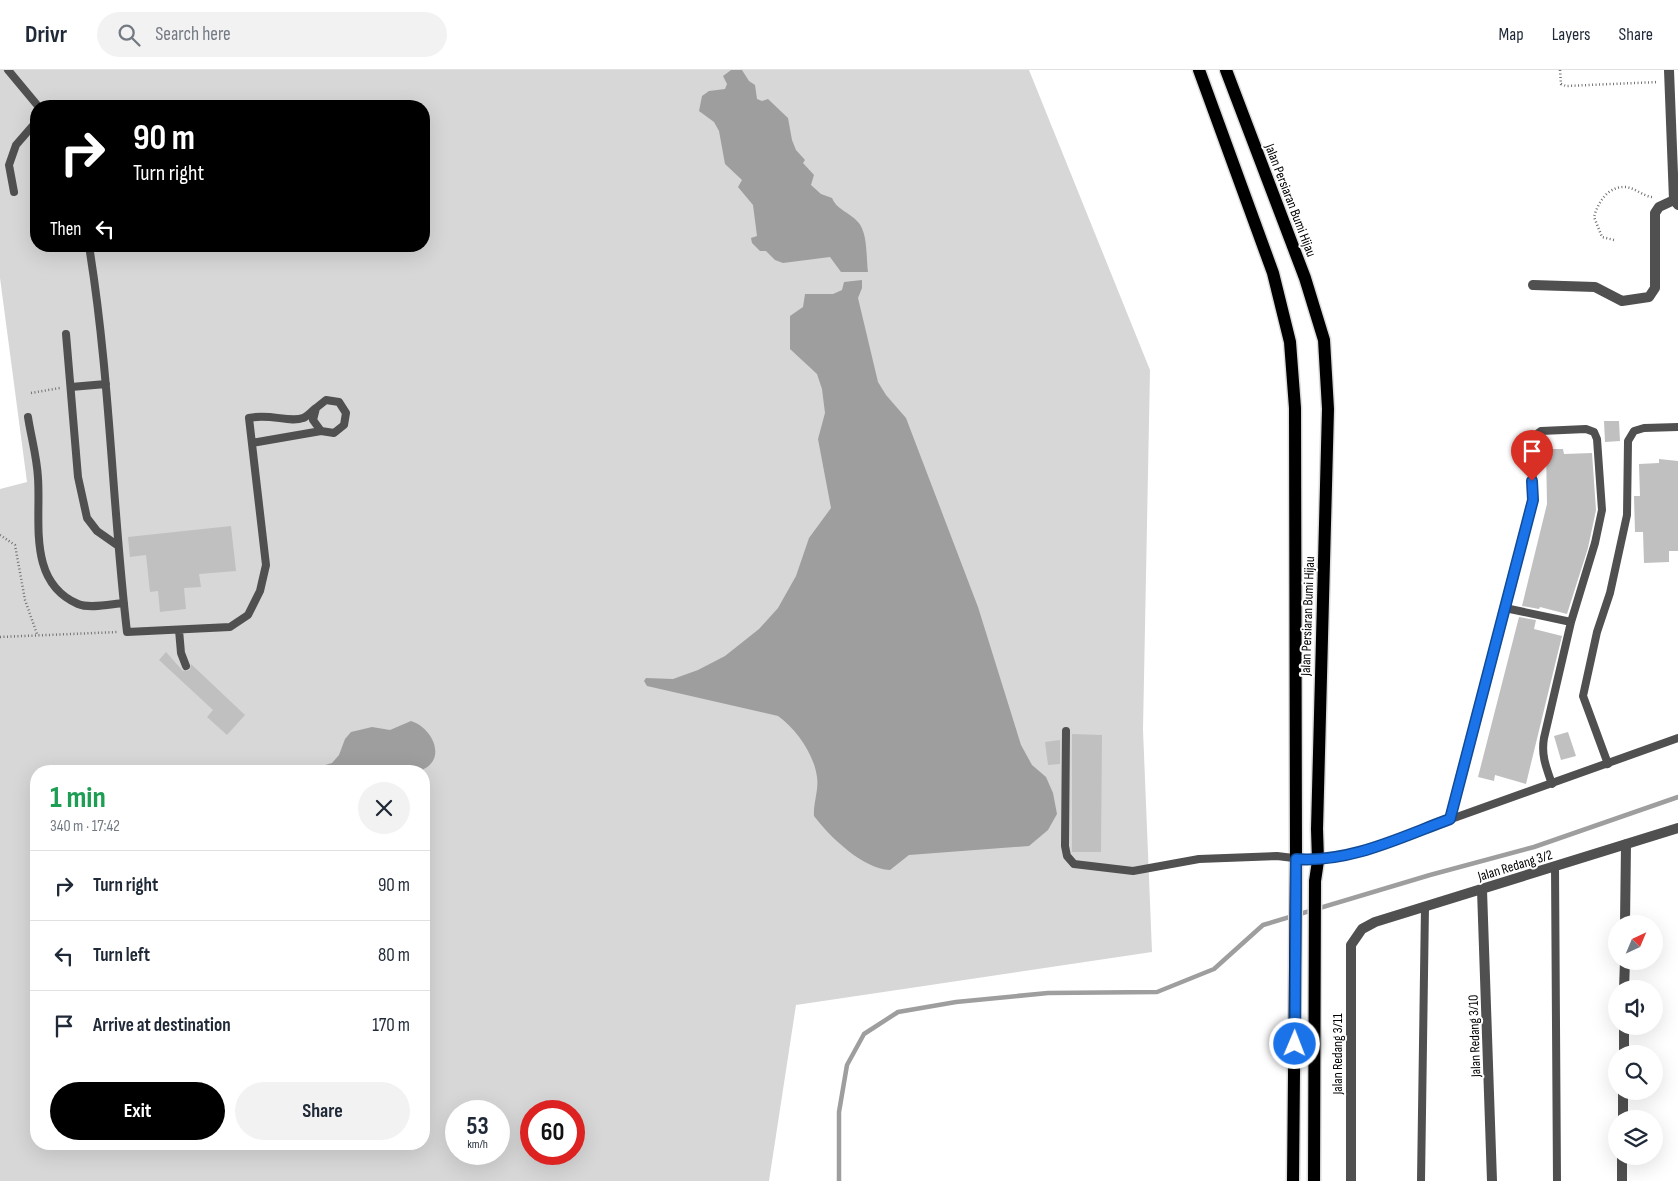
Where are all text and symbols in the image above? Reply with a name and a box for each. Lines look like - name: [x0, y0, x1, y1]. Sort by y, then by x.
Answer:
- search box: [97, 12, 447, 57]
- text: Drivr: [25, 20, 67, 49]
- icon: search: [115, 21, 143, 49]
- text: Search here: [155, 23, 231, 46]
- text: Map: [1499, 24, 1524, 45]
- text: Layers: [1552, 24, 1591, 45]
- text: Share: [1619, 24, 1653, 45]
- text: 90 m: [133, 117, 195, 160]
- icon: right: [50, 120, 115, 185]
- street label: Jalan Persiaran Bumi Hijau: [1261, 140, 1320, 259]
- text: Turn right: [133, 160, 204, 187]
- icon: left: [91, 215, 119, 243]
- text: Then: [50, 218, 81, 241]
- pin: [1511, 430, 1553, 481]
- icon: arrive: [1518, 437, 1546, 465]
- street label: Jalan Persiaran Bumi Hijau: [1297, 556, 1318, 677]
- text: 1 min: [50, 780, 106, 816]
- button: close: [358, 782, 410, 834]
- text: 340 m · 17:42: [50, 817, 120, 836]
- street label: Jalan Redang 3/2: [1475, 846, 1555, 885]
- icon: right: [50, 872, 78, 900]
- text: Turn right: [93, 874, 158, 897]
- text: 90 m: [378, 874, 410, 897]
- north arrow: [1608, 915, 1662, 970]
- map controls: [1608, 915, 1663, 1165]
- icon: left: [50, 942, 78, 970]
- text: Turn left: [93, 944, 150, 967]
- text: 80 m: [378, 944, 410, 967]
- button: sound: [1608, 980, 1663, 1035]
- street label: Jalan Redang 3/10: [1465, 994, 1484, 1079]
- icon: arrive: [50, 1012, 78, 1040]
- street label: Jalan Redang 3/11: [1329, 1013, 1346, 1096]
- text: Arrive at destination: [93, 1014, 231, 1037]
- text: 170 m: [372, 1014, 410, 1037]
- position arrow: [1268, 1017, 1320, 1069]
- button: search: [1608, 1045, 1663, 1100]
- button: Exit: [50, 1082, 225, 1140]
- button: Share: [235, 1082, 410, 1140]
- speed limit sign: 60: [520, 1100, 585, 1165]
- button: layers: [1608, 1110, 1663, 1165]
- text: 53: [466, 1111, 489, 1142]
- text: km/h: [467, 1137, 488, 1152]

